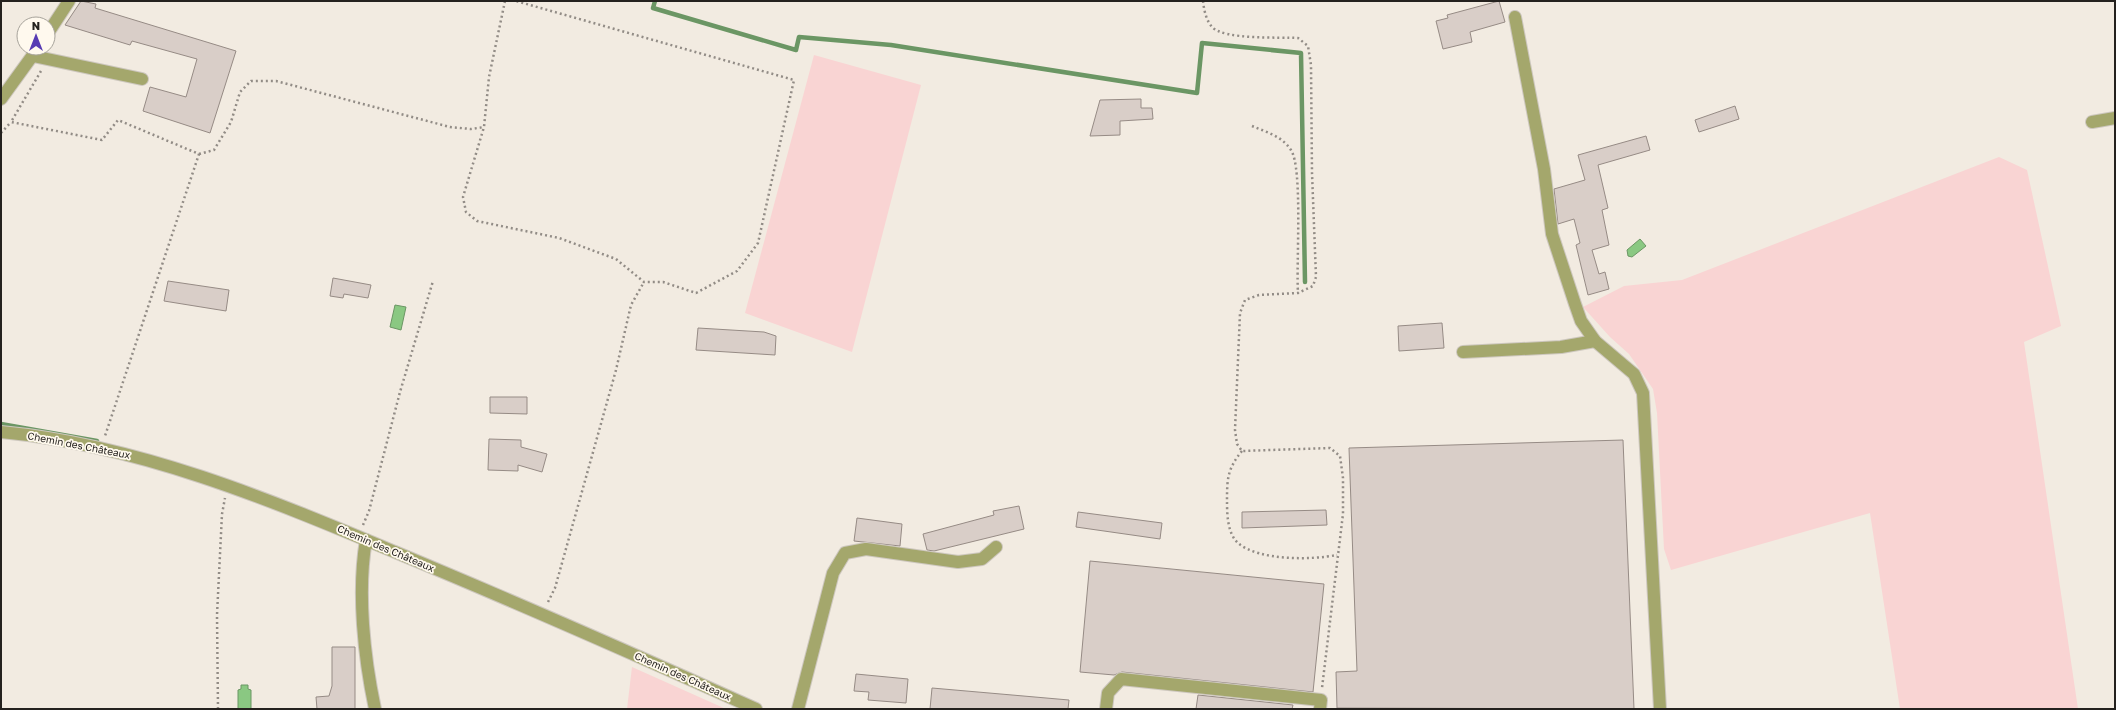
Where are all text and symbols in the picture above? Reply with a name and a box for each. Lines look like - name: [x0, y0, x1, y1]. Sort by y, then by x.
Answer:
- north arrow: [16, 16, 56, 56]
- text: N: [32, 19, 40, 32]
- street label: Chemin des Châteaux: [27, 429, 132, 461]
- street label: Chemin des Châteaux: [336, 522, 437, 574]
- street label: Chemin des Châteaux: [633, 649, 733, 703]

